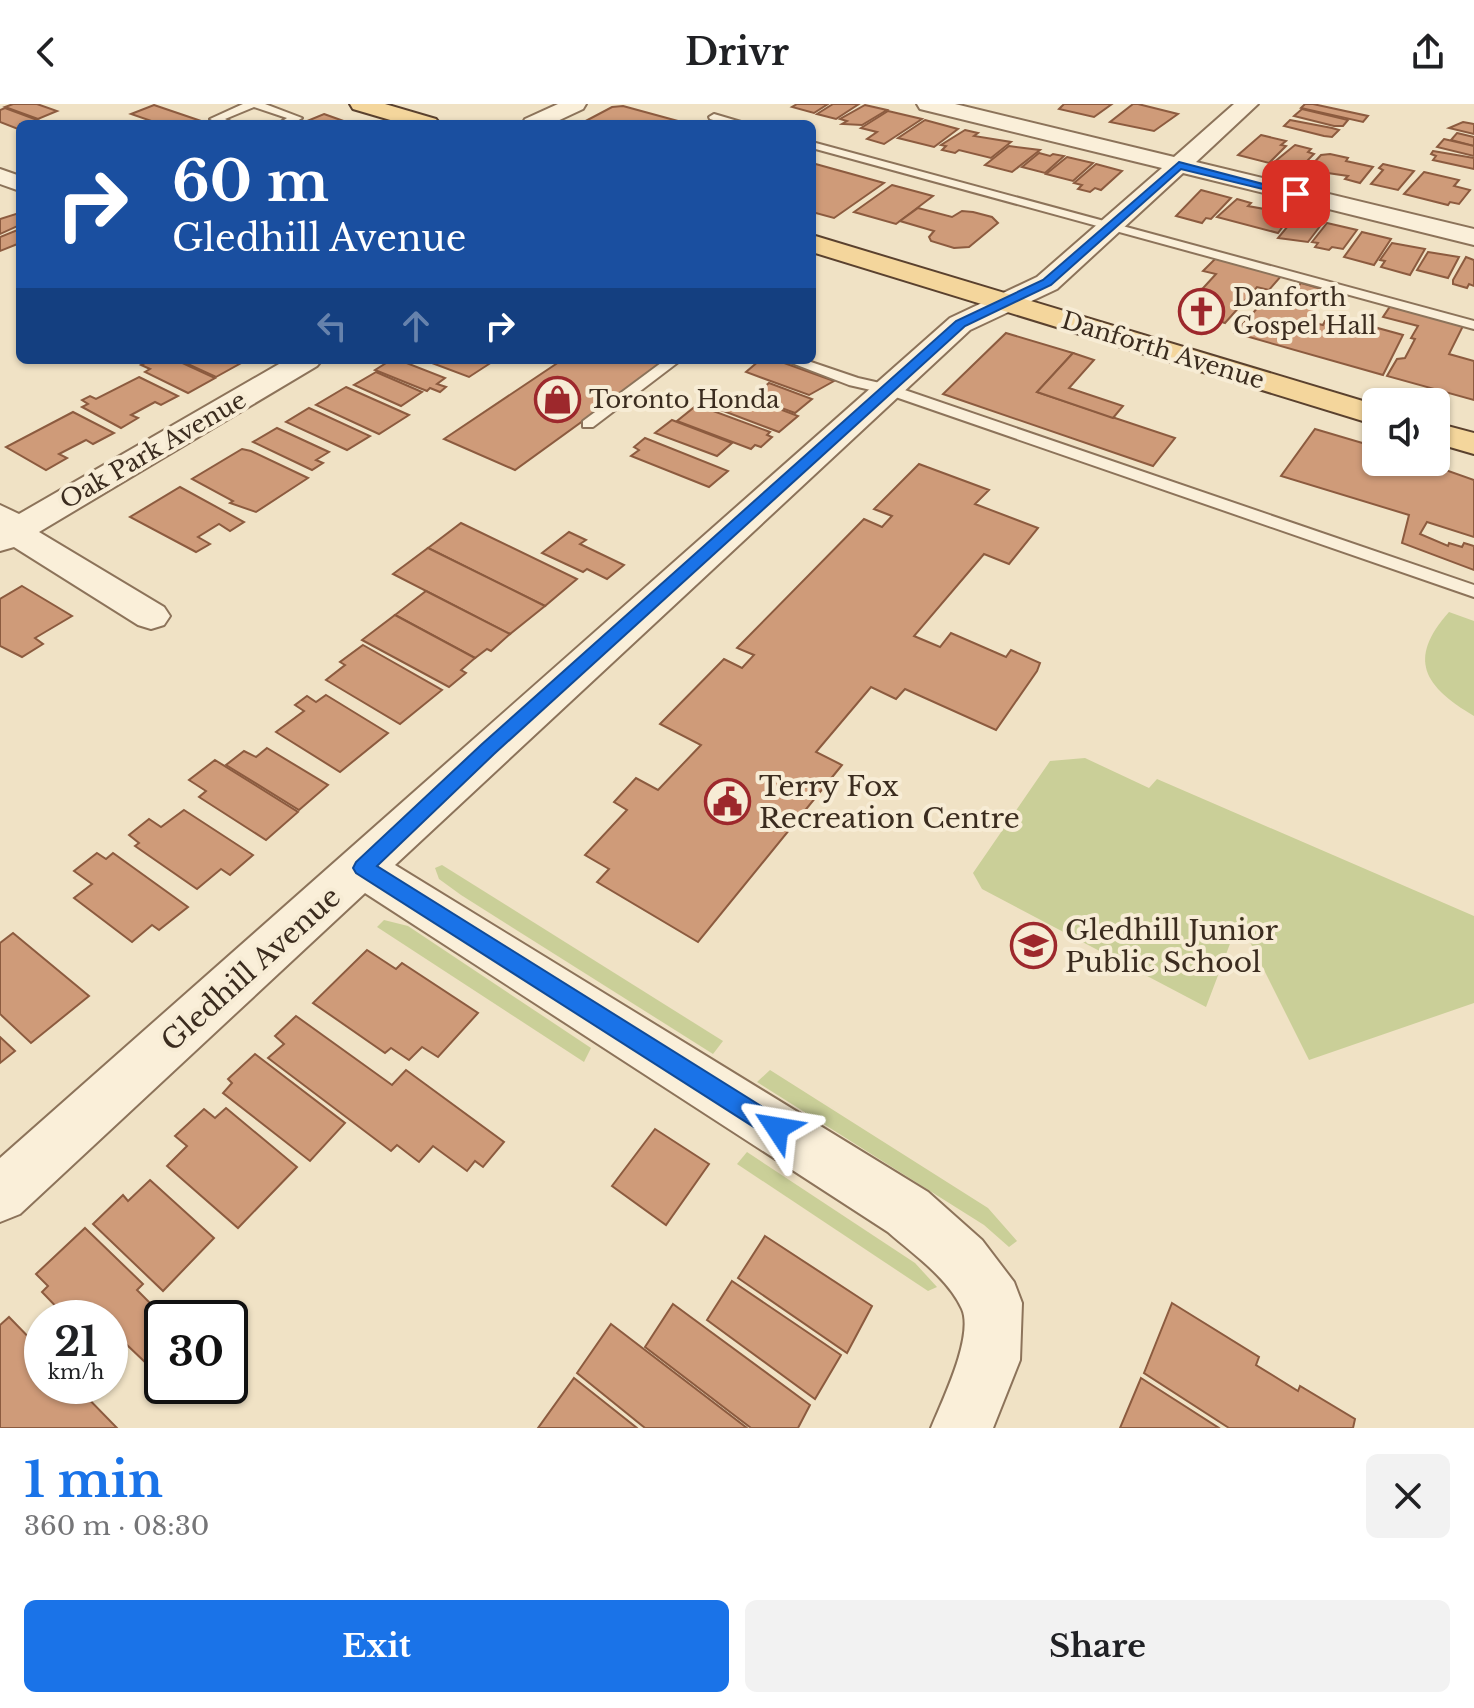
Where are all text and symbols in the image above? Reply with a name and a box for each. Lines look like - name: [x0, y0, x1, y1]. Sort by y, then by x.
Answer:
- icon: back: [24, 30, 68, 74]
- text: Drivr: [685, 30, 789, 75]
- icon: share: [1406, 30, 1450, 74]
- text: 60 m: [172, 147, 329, 216]
- icon: right: [40, 152, 144, 256]
- pin: [1262, 160, 1330, 228]
- icon: arrive: [1274, 172, 1318, 216]
- text: Gledhill Avenue: [172, 216, 466, 261]
- place label: Danforth Gospel Hall: [1233, 283, 1377, 340]
- church icon: Danforth Gospel Hall: [1178, 287, 1226, 335]
- icon: left: [310, 304, 354, 348]
- icon: ahead: [394, 304, 438, 348]
- icon: right: [478, 304, 522, 348]
- street label: Danforth Avenue: [1058, 305, 1268, 395]
- shop icon: Toronto Honda: [534, 375, 582, 423]
- street label: Oak Park Avenue: [55, 385, 251, 515]
- place label: Toronto Honda: [589, 385, 780, 414]
- map controls: [1362, 388, 1450, 476]
- button: sound: [1362, 388, 1450, 476]
- place label: Terry Fox Recreation Centre: [759, 769, 1020, 836]
- public building icon: Terry Fox Recreation Centre: [704, 778, 752, 826]
- street label: Gledhill Avenue: [154, 879, 348, 1059]
- place label: Gledhill Junior Public School: [1065, 913, 1279, 980]
- school or university icon: Gledhill Junior Public School: [1010, 922, 1058, 970]
- position arrow: [735, 1086, 819, 1170]
- speed limit sign: 30: [144, 1300, 248, 1404]
- text: 21: [54, 1317, 98, 1367]
- text: km/h: [48, 1360, 104, 1384]
- text: 1 min: [24, 1450, 163, 1510]
- button: close: [1366, 1454, 1450, 1538]
- text: 360 m · 08:30: [24, 1510, 209, 1542]
- button: Exit: [24, 1600, 729, 1692]
- button: Share: [745, 1600, 1450, 1692]

